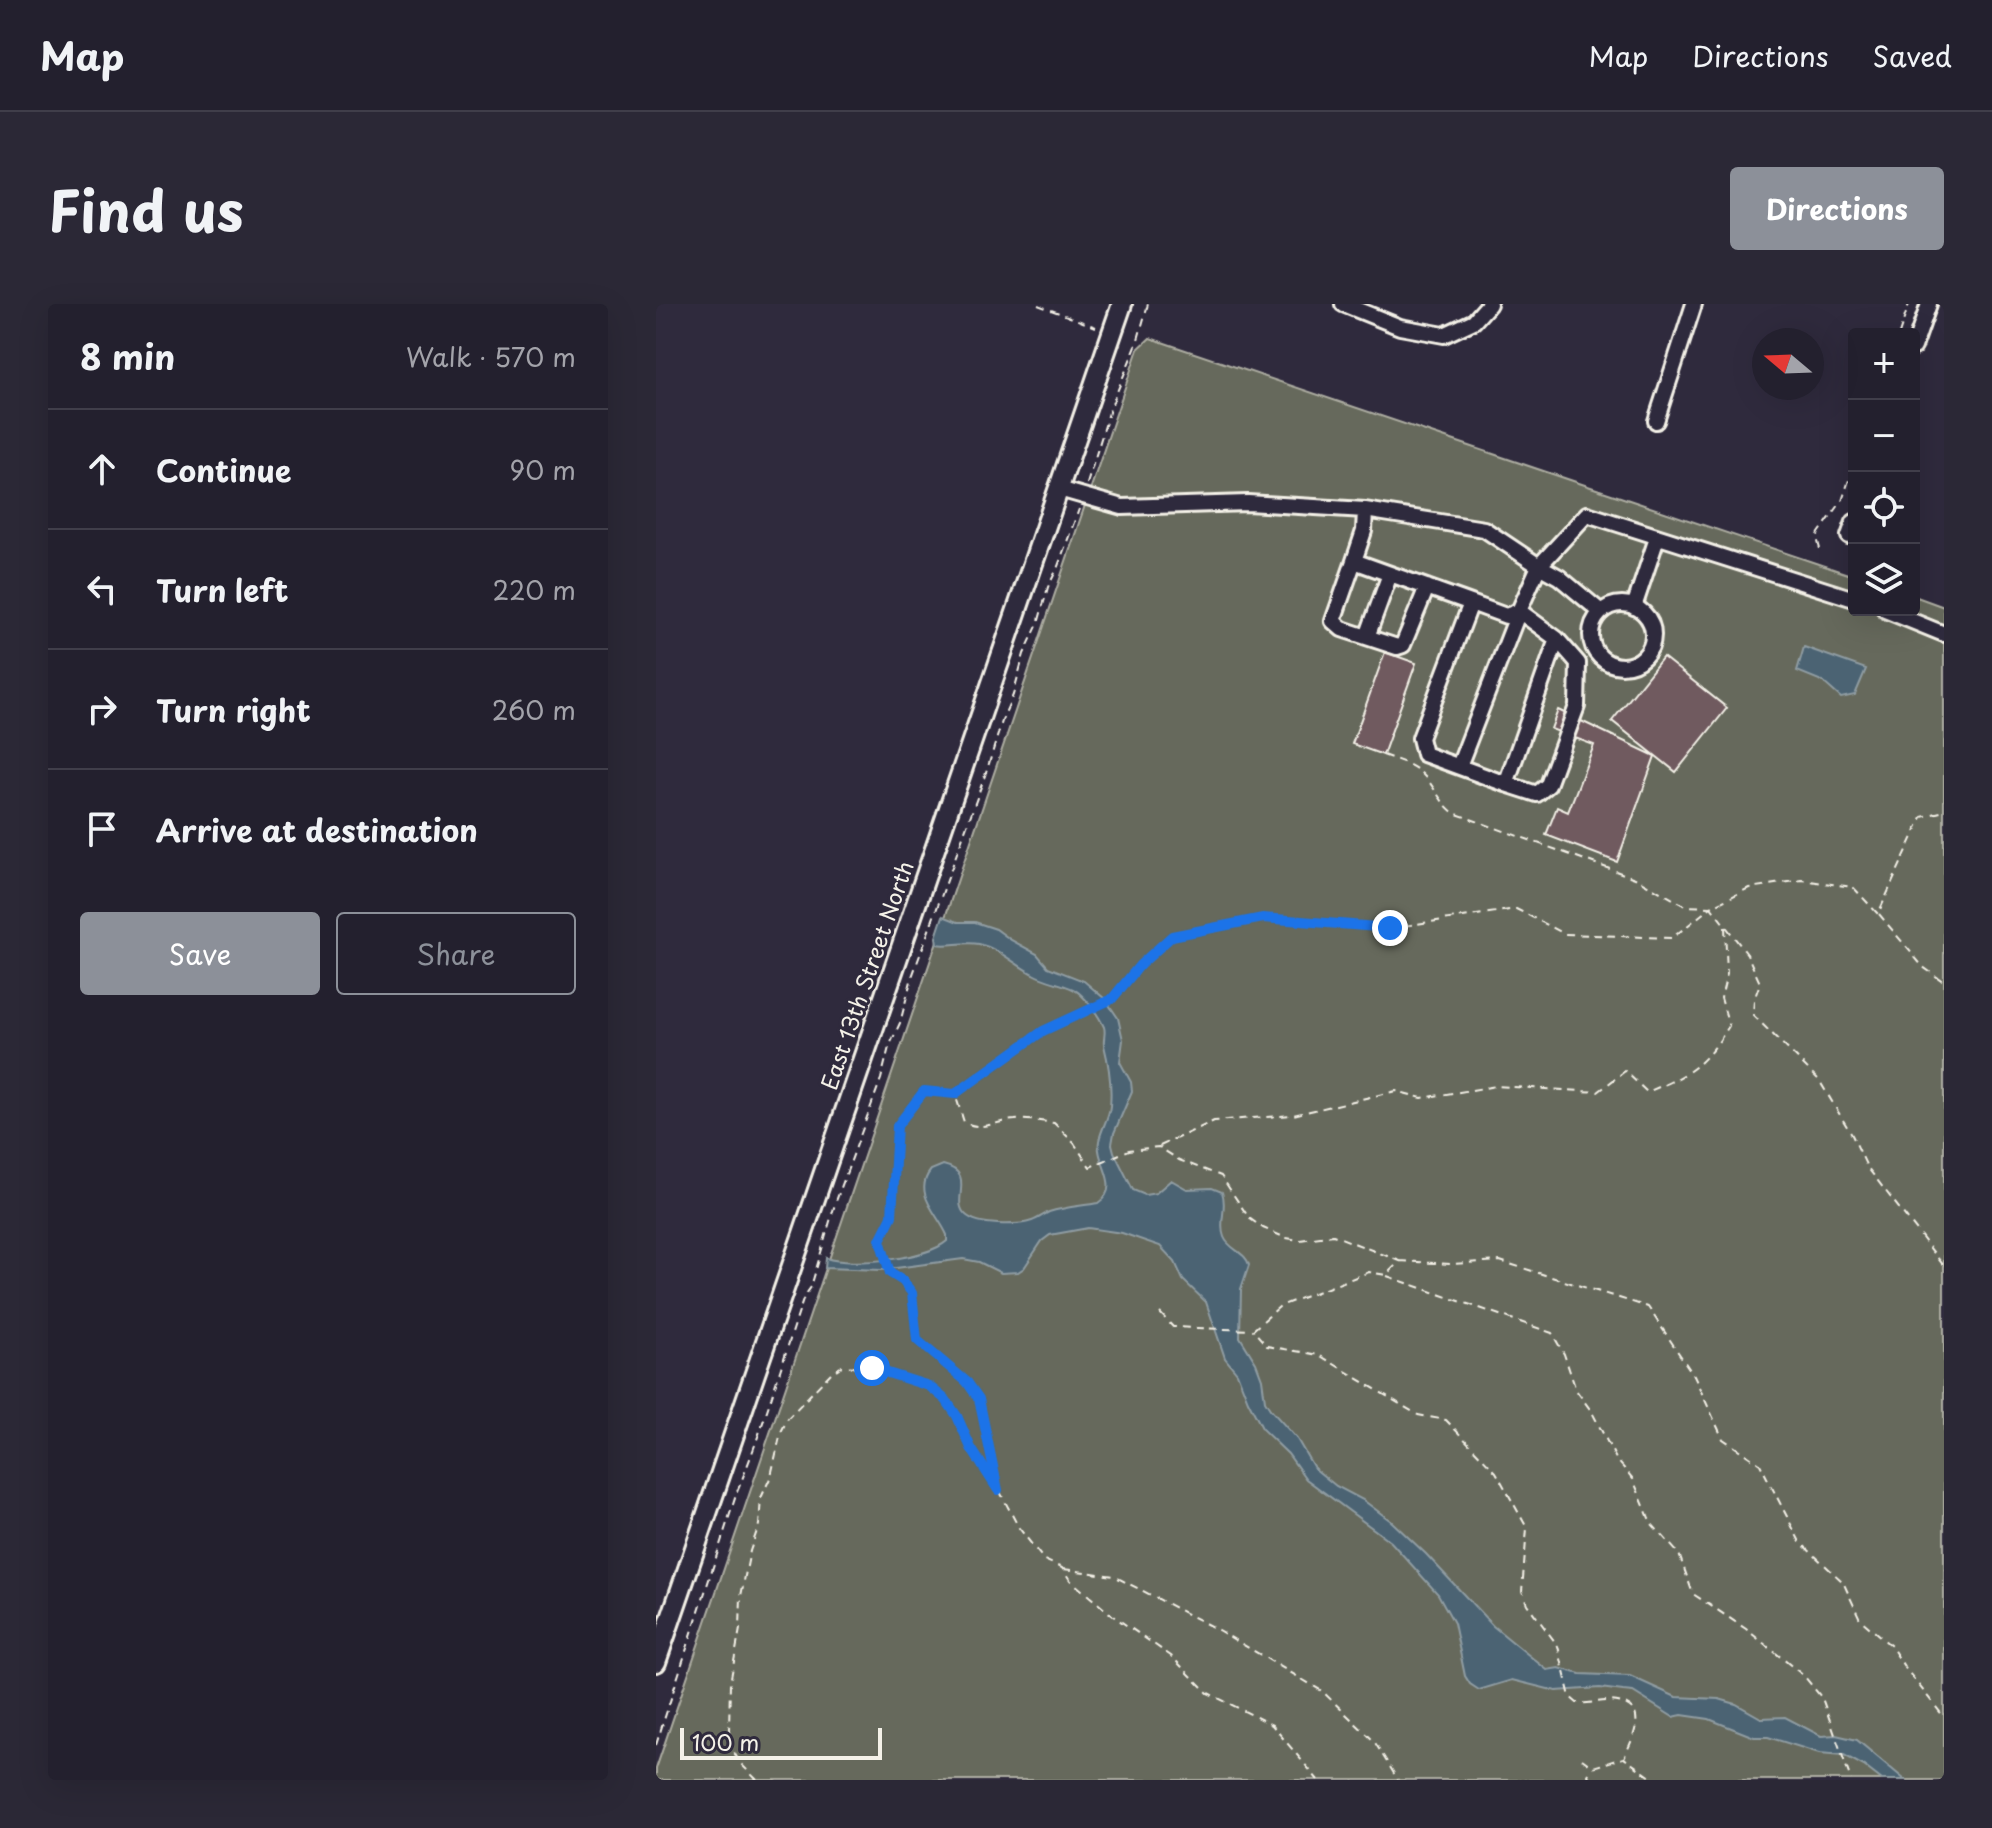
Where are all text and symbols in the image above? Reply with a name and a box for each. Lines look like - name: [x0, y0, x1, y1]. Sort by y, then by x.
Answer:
- text: Map: [40, 27, 124, 84]
- text: Map: [1589, 34, 1648, 77]
- text: Directions: [1692, 34, 1829, 77]
- text: Saved: [1873, 34, 1952, 77]
- text: Find us: [48, 166, 244, 251]
- button: Directions: [1730, 167, 1944, 250]
- north arrow: [1752, 328, 1824, 400]
- map controls: [1848, 328, 1920, 616]
- button: +: [1848, 328, 1920, 400]
- text: 8 min: [80, 330, 175, 382]
- text: Walk · 570 m: [406, 337, 576, 376]
- button: −: [1848, 400, 1920, 472]
- icon: ahead: [80, 447, 124, 491]
- text: Continue: [156, 447, 291, 492]
- text: 90 m: [509, 450, 576, 489]
- button: locate: [1848, 472, 1920, 544]
- button: layers: [1848, 544, 1920, 616]
- icon: left: [80, 567, 124, 611]
- text: Turn left: [156, 567, 288, 612]
- text: 220 m: [492, 570, 576, 609]
- icon: right: [80, 687, 124, 731]
- text: Turn right: [156, 687, 311, 732]
- text: 260 m: [492, 690, 576, 729]
- icon: arrive: [80, 807, 124, 851]
- text: Arrive at destination: [156, 807, 478, 852]
- street label: East 13th Street North: [811, 856, 921, 1094]
- route end: [1372, 910, 1408, 946]
- button: Save: [80, 912, 320, 995]
- button: Share: [336, 912, 576, 995]
- route start: [854, 1350, 890, 1386]
- scale bar: [680, 1724, 882, 1760]
- text: 100 m: [692, 1725, 759, 1758]

